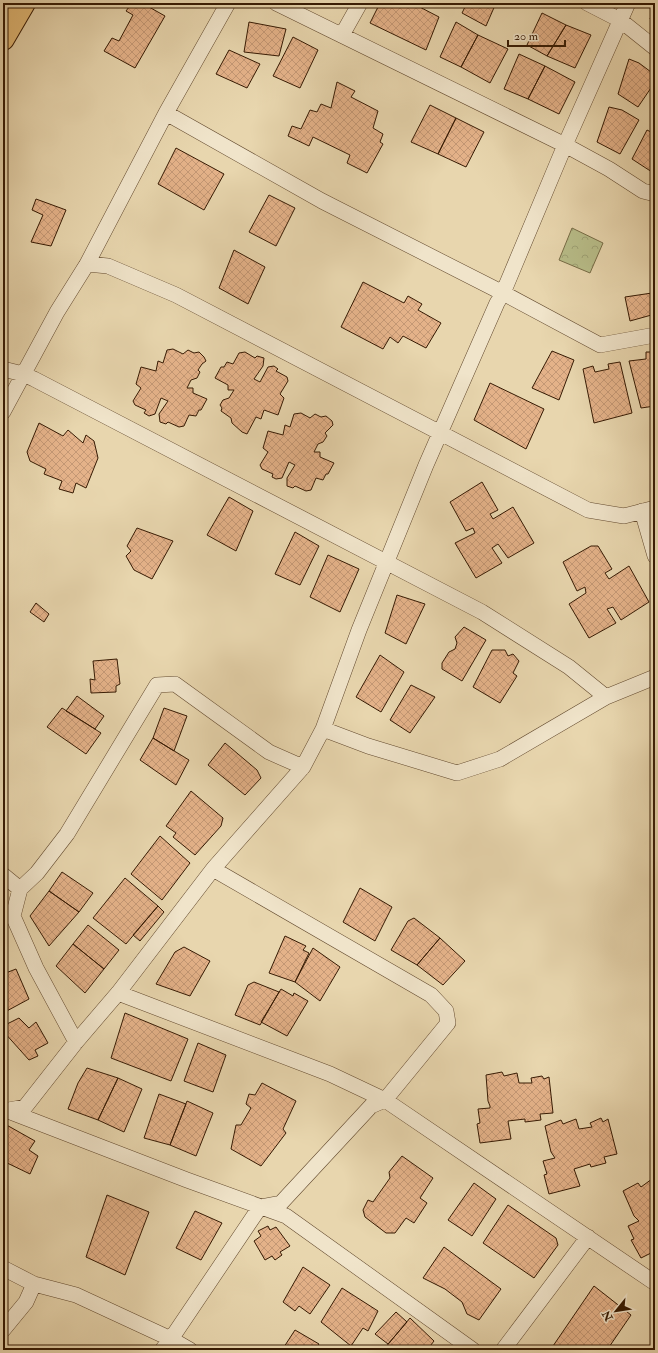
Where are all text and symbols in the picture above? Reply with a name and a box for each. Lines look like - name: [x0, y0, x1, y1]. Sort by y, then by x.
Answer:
- scale bar: [508, 22, 565, 48]
- text: 20 m: [514, 29, 539, 44]
- north arrow: [596, 1291, 636, 1331]
- text: N: [599, 1307, 616, 1324]

